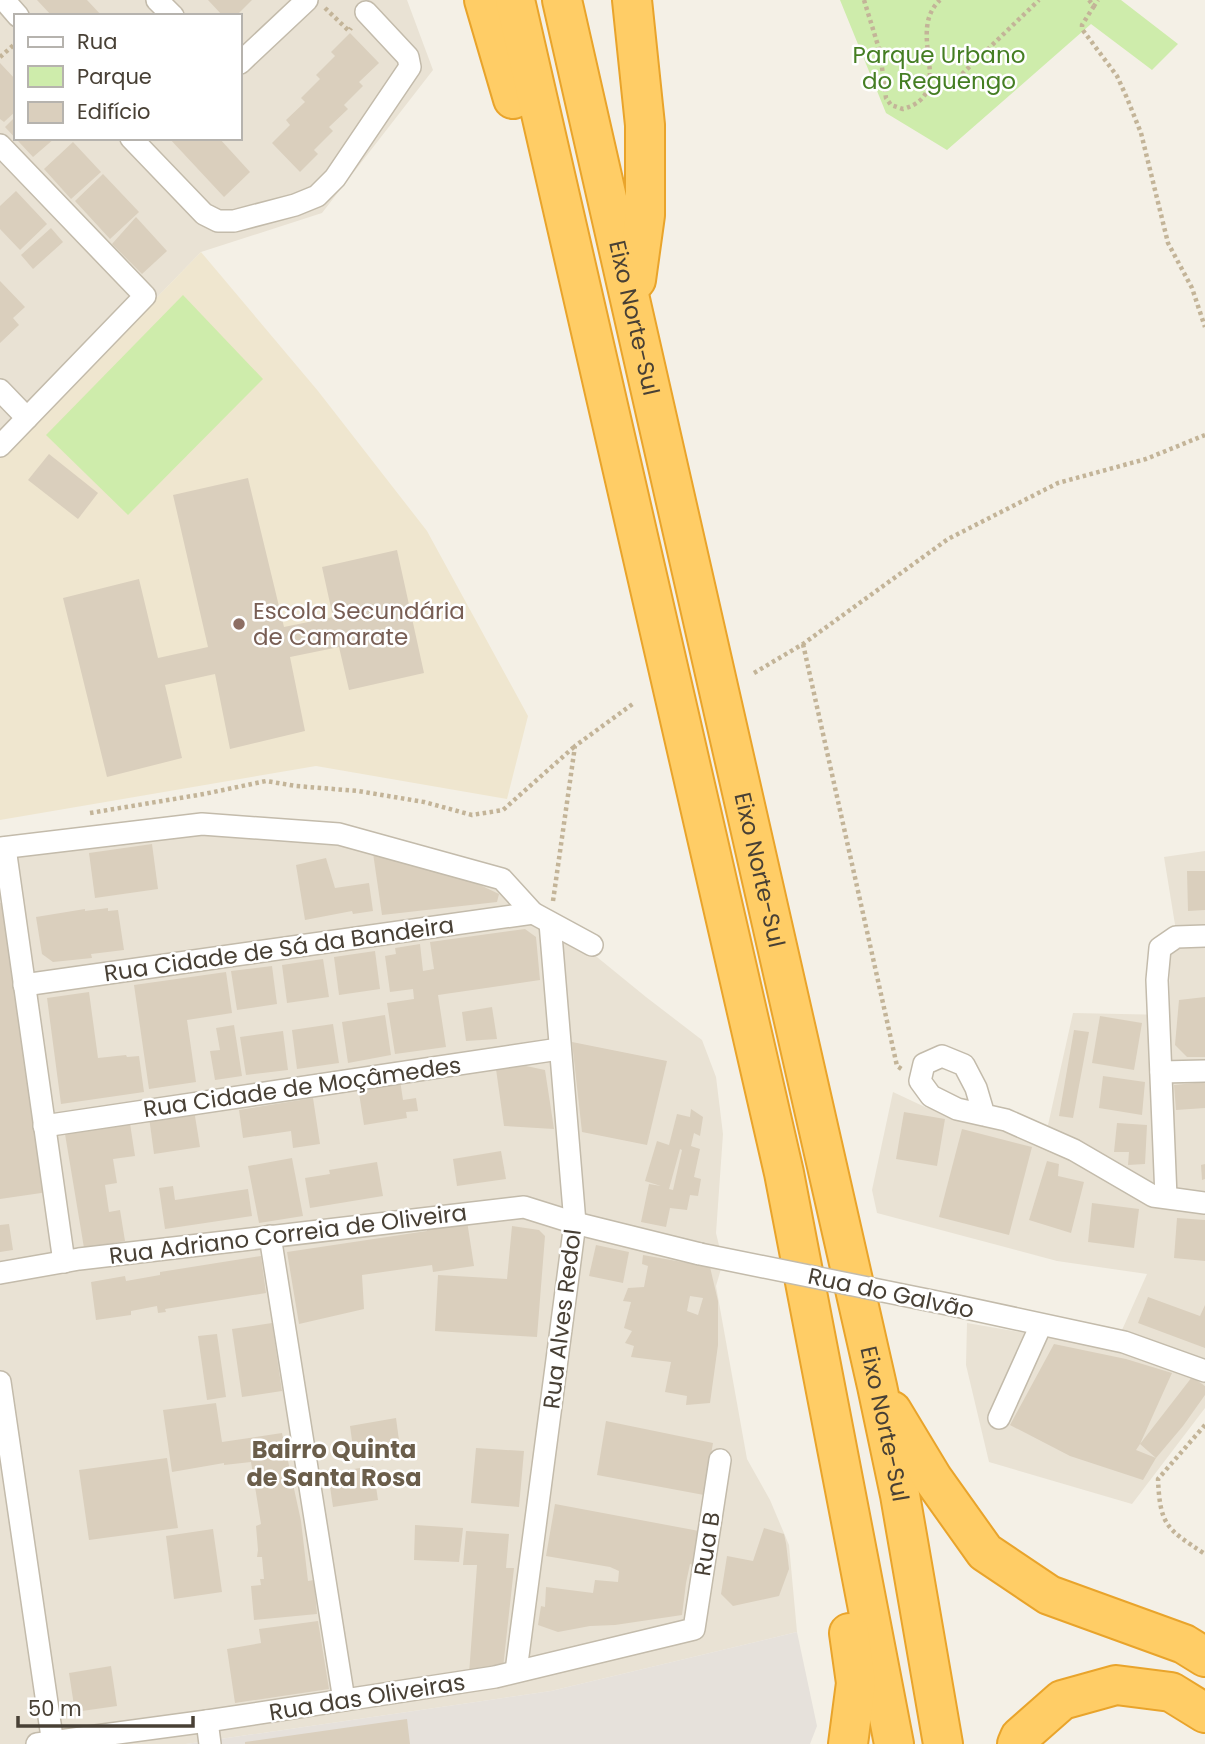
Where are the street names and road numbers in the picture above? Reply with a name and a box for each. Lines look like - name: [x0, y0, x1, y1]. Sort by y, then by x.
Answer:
- street label: Eixo Norte-Sul: [601, 237, 667, 399]
- street label: Eixo Norte-Sul: [727, 789, 793, 950]
- street label: Rua Cidade de Sá da Bandeira: [102, 909, 456, 989]
- street label: Rua Cidade de Moçâmedes: [141, 1049, 463, 1125]
- street label: Rua Adriano Correia de Oliveira: [107, 1196, 469, 1272]
- street label: Rua Alves Redol: [535, 1227, 589, 1411]
- street label: Rua do Galvão: [805, 1260, 977, 1326]
- street label: Eixo Norte-Sul: [852, 1343, 917, 1504]
- street label: Rua B: [686, 1510, 728, 1578]
- street label: Rua das Oliveiras: [267, 1666, 467, 1728]

